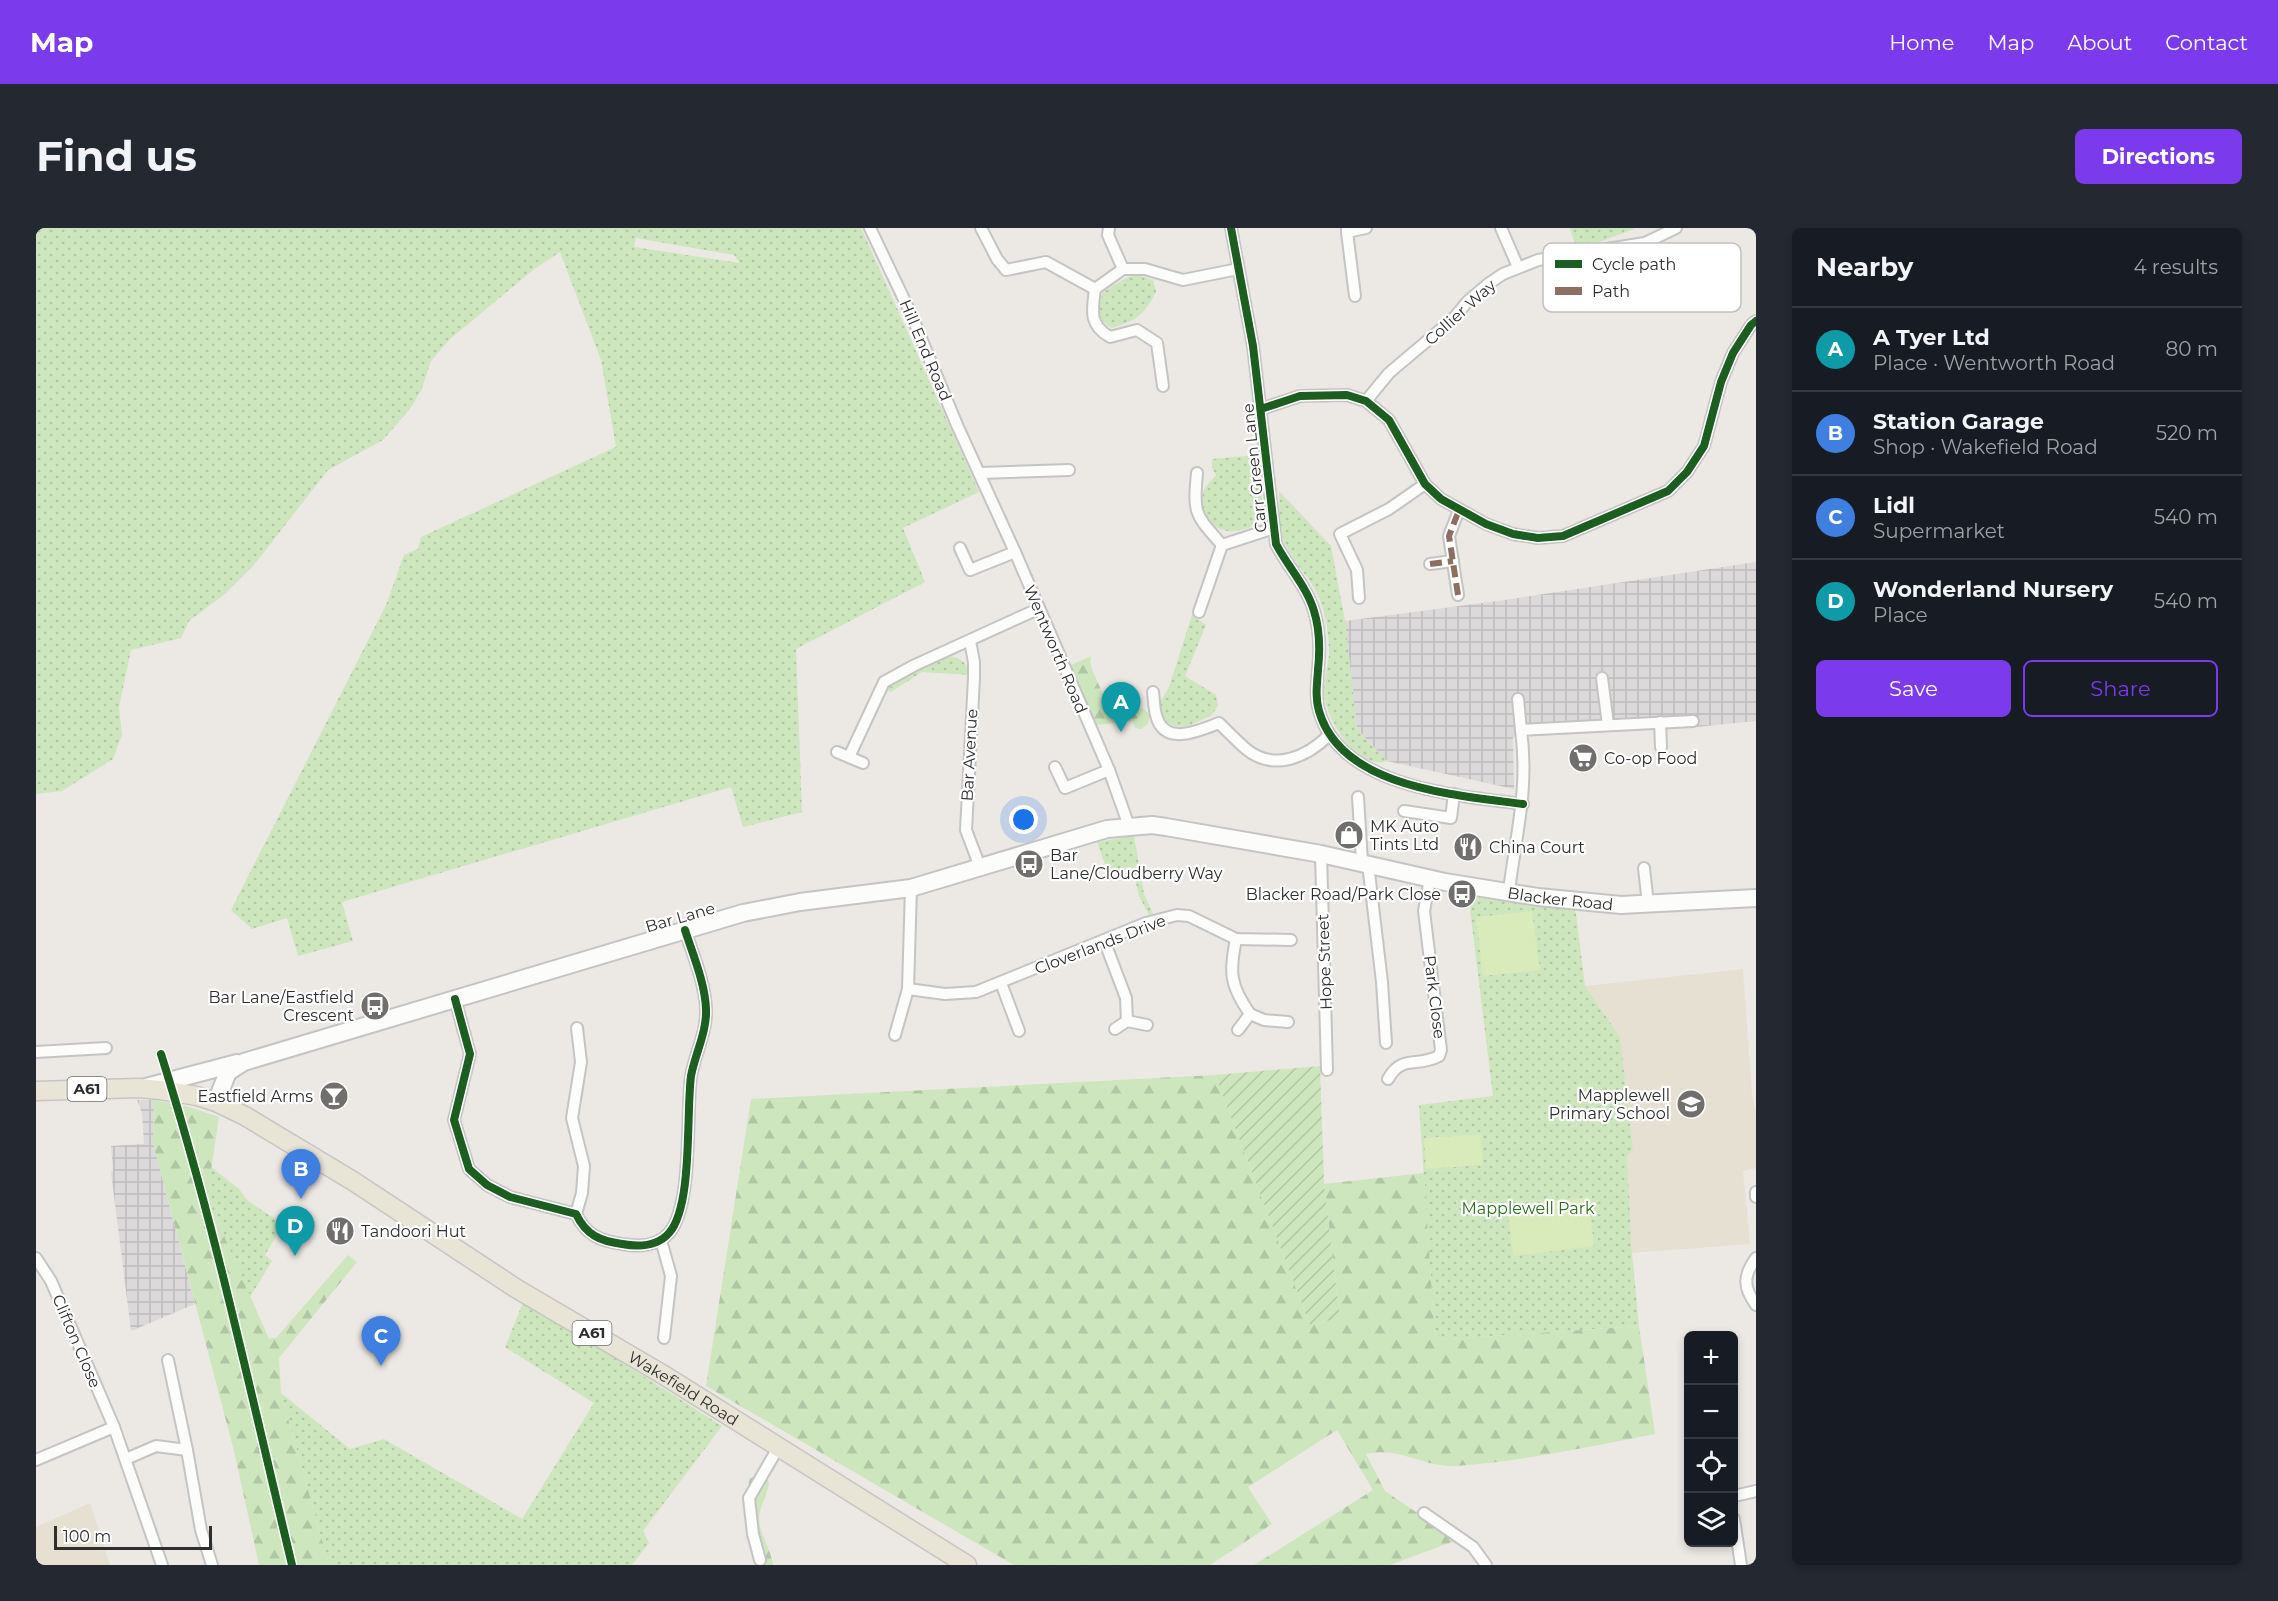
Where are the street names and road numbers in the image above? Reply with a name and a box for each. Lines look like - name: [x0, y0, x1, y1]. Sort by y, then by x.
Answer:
- street label: Collier Way: [1421, 275, 1500, 349]
- street label: Hill End Road: [896, 297, 955, 404]
- street label: Carr Green Lane: [1238, 402, 1271, 533]
- street label: Wentworth Road: [1020, 582, 1091, 716]
- street label: Bar Avenue: [958, 708, 981, 802]
- street label: Blacker Road: [1506, 883, 1614, 914]
- street label: Bar Lane: [643, 898, 717, 936]
- street label: Cloverlands Drive: [1032, 911, 1169, 978]
- street label: Hope Street: [1313, 913, 1336, 1010]
- street label: Park Close: [1420, 954, 1449, 1040]
- road number: A61: [68, 1077, 106, 1101]
- street label: Clifton Close: [48, 1292, 105, 1391]
- road number: A61: [572, 1321, 612, 1345]
- street label: Wakefield Road: [625, 1347, 742, 1430]

